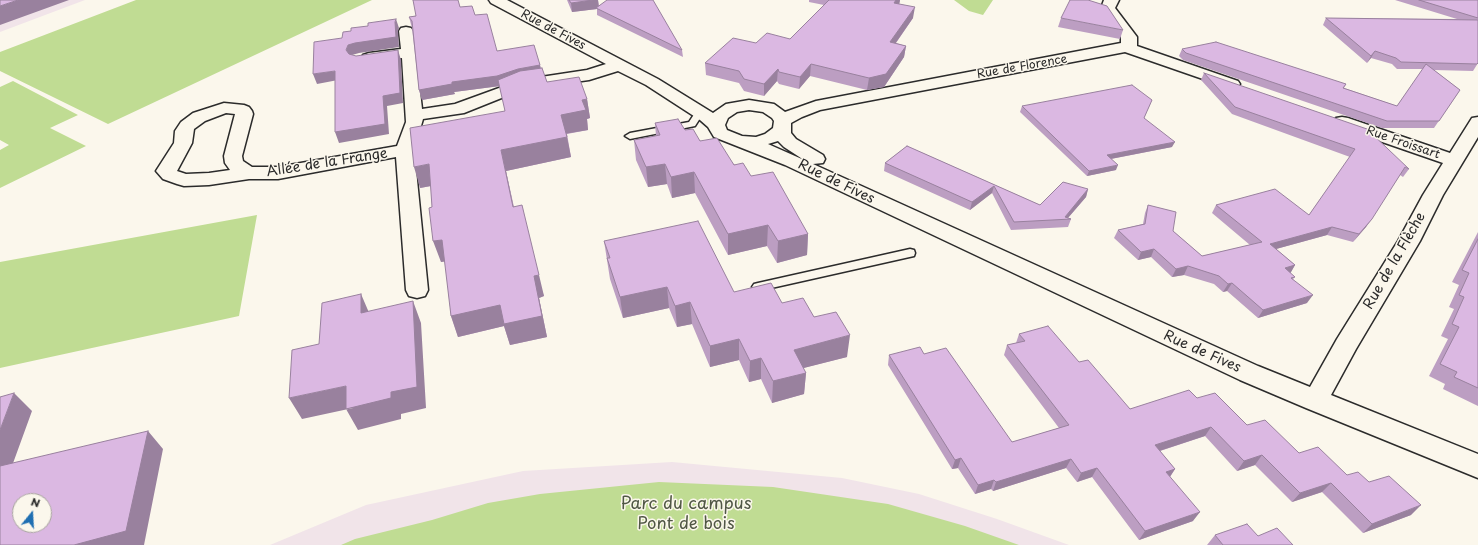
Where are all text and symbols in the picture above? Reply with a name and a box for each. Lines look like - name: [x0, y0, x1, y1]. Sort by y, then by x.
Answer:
- street label: Rue de Fives: [518, 7, 588, 53]
- street label: Rue de Florence: [976, 52, 1068, 82]
- street label: Rue Froissart: [1364, 124, 1442, 162]
- street label: Allée de la Frange: [265, 145, 389, 181]
- street label: Rue de Fives: [795, 156, 877, 208]
- street label: Rue de la Flèche: [1360, 210, 1430, 312]
- street label: Rue de Fives: [1161, 327, 1243, 377]
- north arrow: [12, 493, 52, 533]
- text: N: [29, 493, 42, 511]
- park label: Parc du campus Pont de bois: [621, 494, 751, 534]

